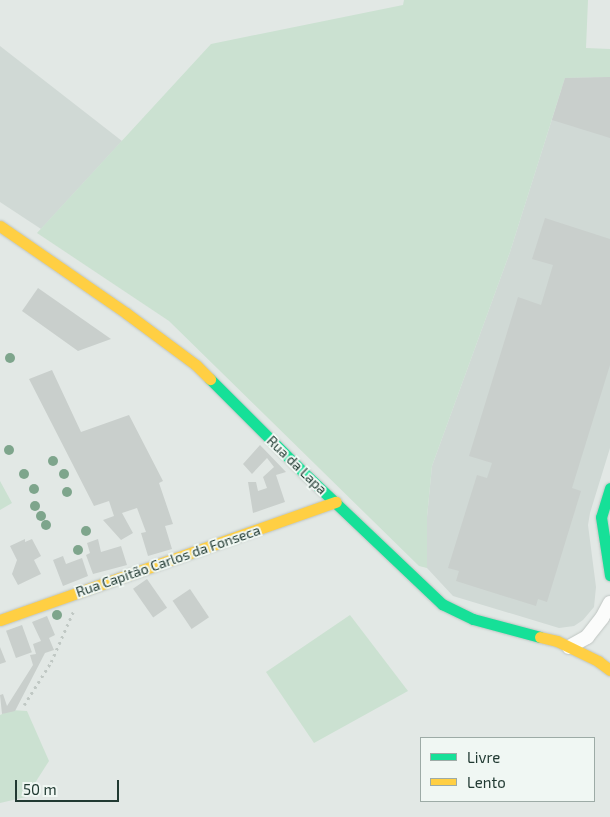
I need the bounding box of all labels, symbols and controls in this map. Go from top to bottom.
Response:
street label: Rua da Lapa [263,432,331,498]
street label: Rua Capitão Carlos da Fonseca [74,522,262,600]
legend [420,737,595,802]
text: Livre [467,748,500,766]
scale bar [18,770,121,802]
text: Lento [467,773,506,791]
text: 50 m [23,780,57,798]

